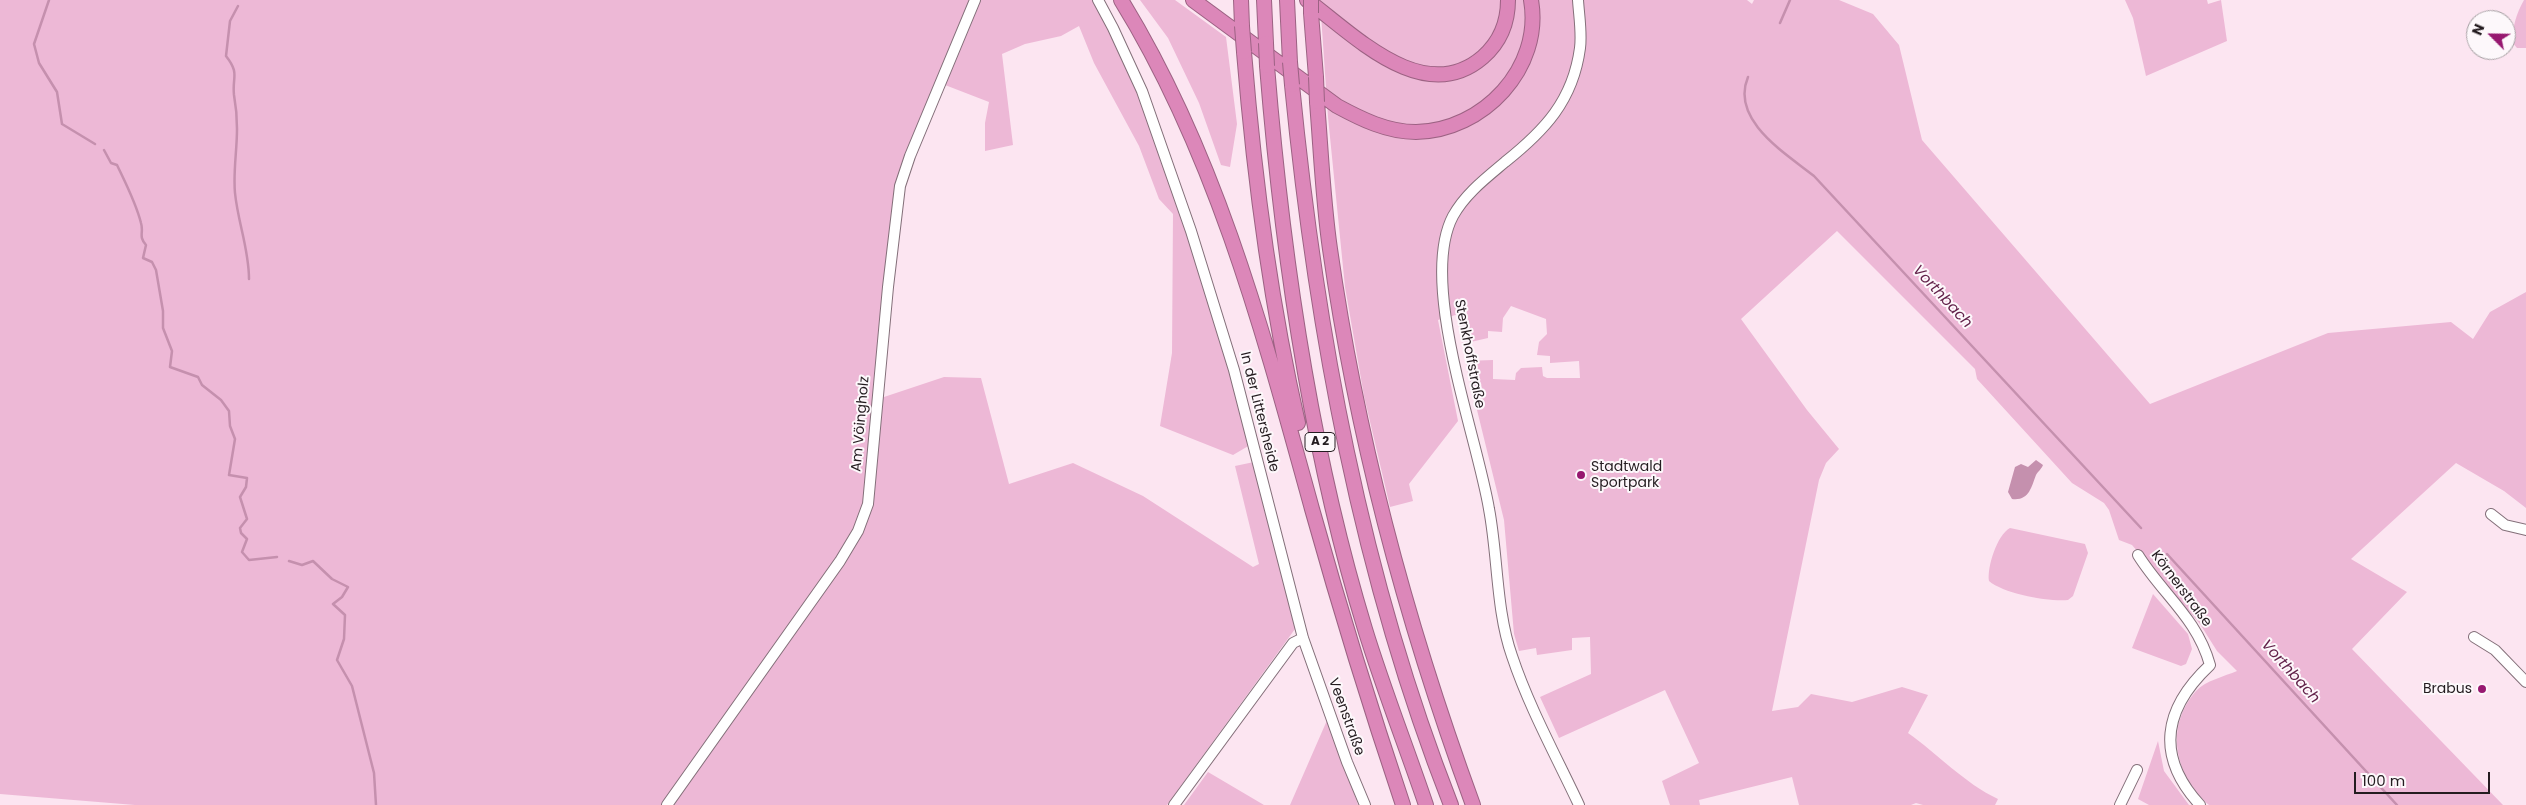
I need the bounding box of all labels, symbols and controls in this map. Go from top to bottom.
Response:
north arrow [2466,10,2516,60]
text: N [2467,21,2489,38]
water label: Vorthbach [1908,262,1976,332]
street label: Stenkhoffstraße [1450,298,1488,410]
street label: In der Littersheide [1236,350,1282,474]
street label: Am Vöingholz [848,376,874,472]
road number: A 2 [1305,432,1335,452]
place label: Stadtwald Sportpark [1591,459,1662,492]
marker: Stadtwald Sportpark [1575,469,1587,481]
street label: Körnerstraße [2147,548,2215,630]
water label: Vorthbach [2257,636,2323,708]
street label: Veenstraße [1324,676,1368,758]
place label: Brabus [2423,681,2472,697]
marker: Brabus [2476,683,2488,695]
scale bar [2356,762,2492,794]
text: 100 m [2362,770,2405,791]

